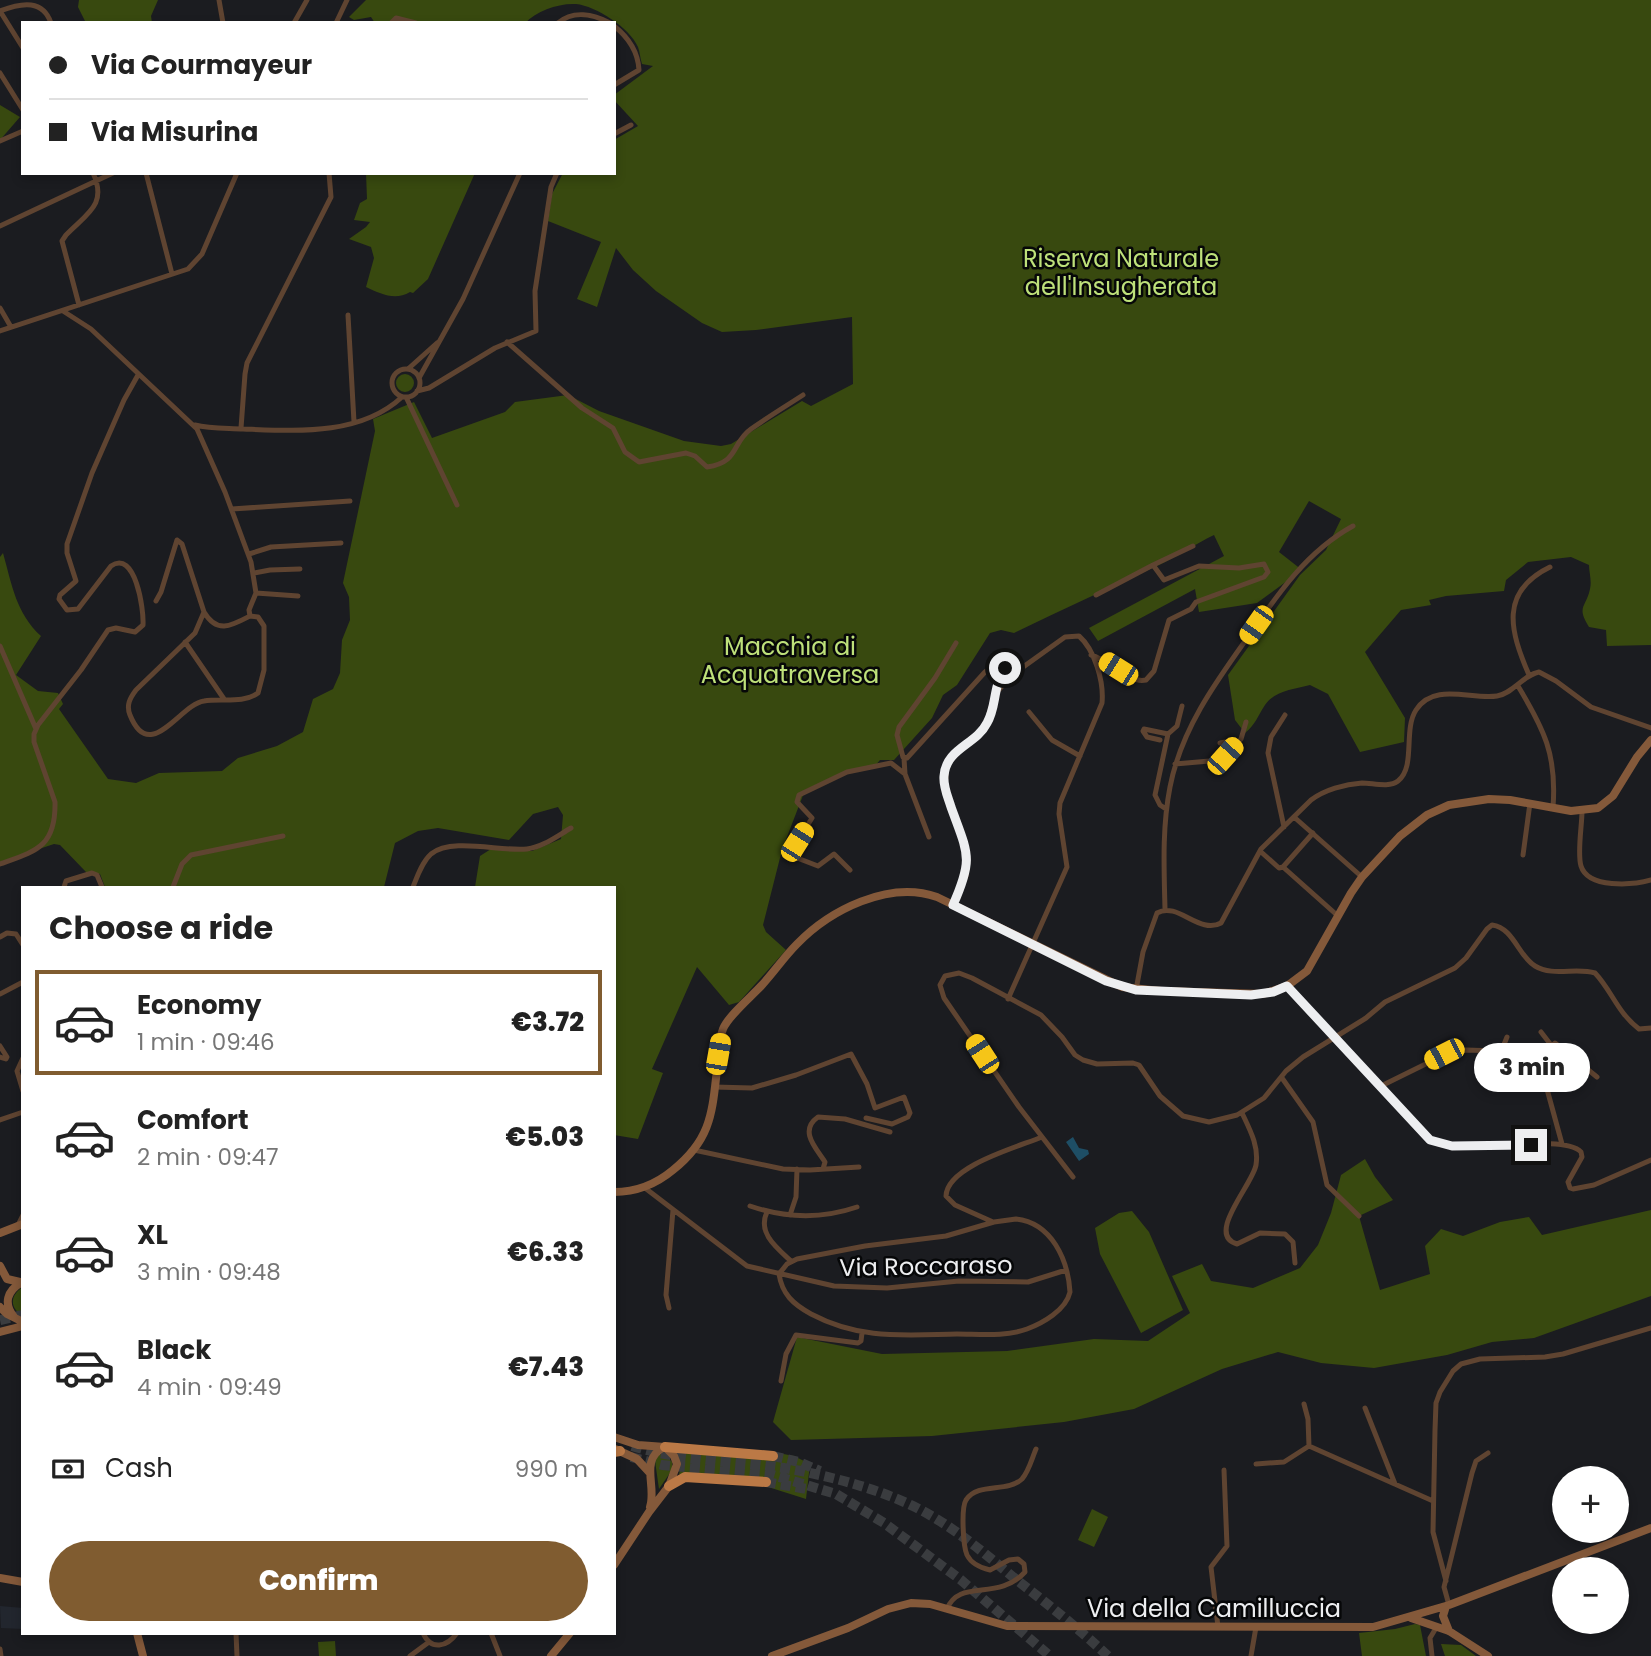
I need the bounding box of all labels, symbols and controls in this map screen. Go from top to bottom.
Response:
text: Via Courmayeur [91,47,312,83]
text: Via Misurina [91,114,258,150]
park label: Riserva Naturale dell'Insugherata [1023,242,1219,303]
car [1236,602,1277,648]
park label: Macchia di Acquatraversa [701,630,879,691]
car [1095,649,1142,689]
route start [989,652,1021,684]
car [1204,733,1247,779]
car [777,819,818,865]
text: Choose a ride [49,905,273,950]
text: Economy [137,987,261,1023]
icon: car [53,991,116,1054]
text: €3.72 [511,1004,584,1040]
text: 1 min · 09:46 [137,1026,275,1058]
car [705,1031,732,1077]
car [962,1031,1003,1077]
car [1421,1035,1468,1073]
callout: 3 min [1473,1044,1589,1092]
text: 3 min [1499,1051,1565,1083]
text: Comfort [137,1102,249,1138]
icon: car [53,1106,116,1169]
text: €5.03 [506,1119,584,1155]
route end [1515,1129,1547,1161]
text: 2 min · 09:47 [137,1141,278,1173]
text: XL [137,1217,168,1253]
icon: car [53,1221,116,1284]
text: €6.33 [507,1234,584,1270]
street label: Via Roccaraso [839,1248,1013,1284]
text: 3 min · 09:48 [137,1256,281,1288]
text: Black [137,1332,211,1368]
icon: car [53,1336,116,1399]
text: €7.43 [508,1349,584,1385]
text: 4 min · 09:49 [137,1371,282,1403]
icon: cash [49,1450,87,1488]
text: Cash [105,1450,173,1486]
text: 990 m [515,1453,588,1485]
map controls [1552,1466,1629,1634]
button: + [1552,1466,1629,1543]
button: Confirm [49,1541,588,1621]
button: − [1552,1557,1629,1634]
street label: Via della Camilluccia [1087,1592,1341,1625]

